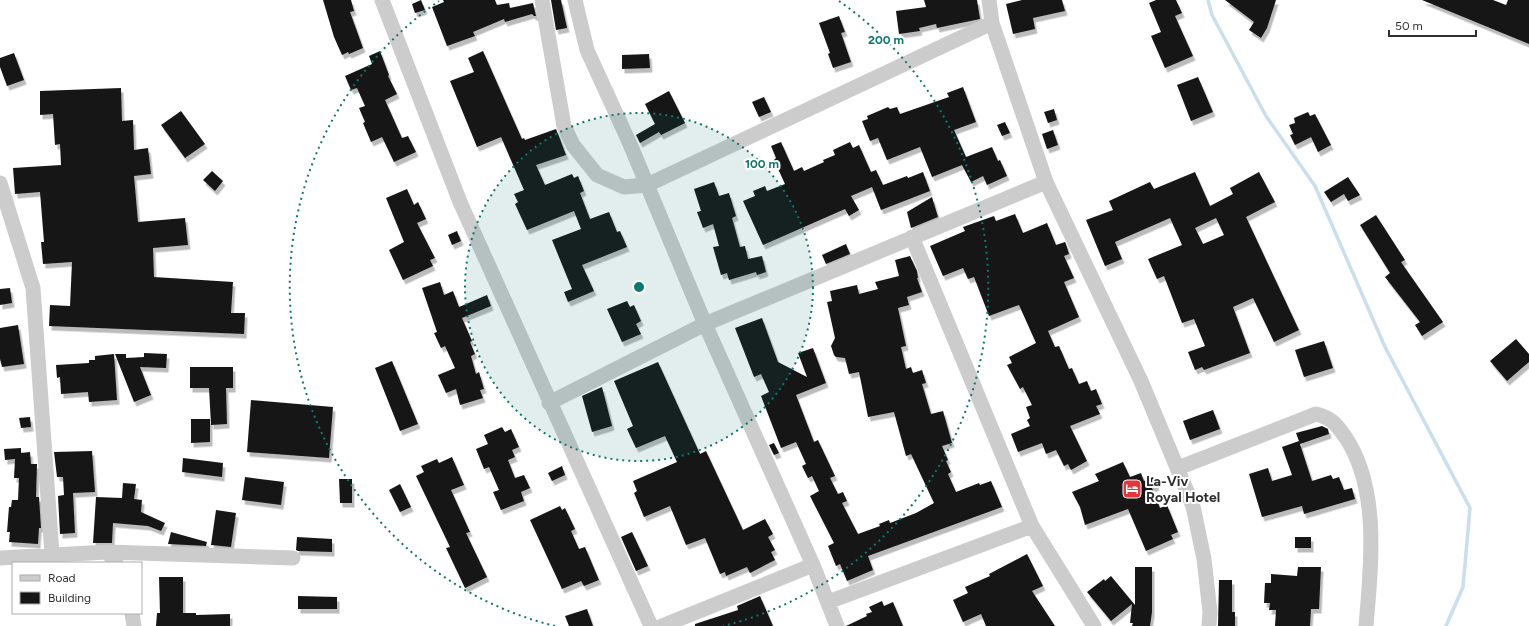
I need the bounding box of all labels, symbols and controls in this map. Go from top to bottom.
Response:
scale bar [1389,12,1476,38]
text: 50 m [1395,19,1423,33]
text: 200 m [868,33,904,47]
text: 100 m [745,157,779,171]
centre of rings [632,280,646,294]
place label: La-Viv Royal Hotel [1146,473,1220,506]
hotel icon: La-Viv Royal Hotel [1121,478,1143,500]
legend [12,562,142,614]
text: Road [48,571,76,585]
text: Building [48,591,91,605]

